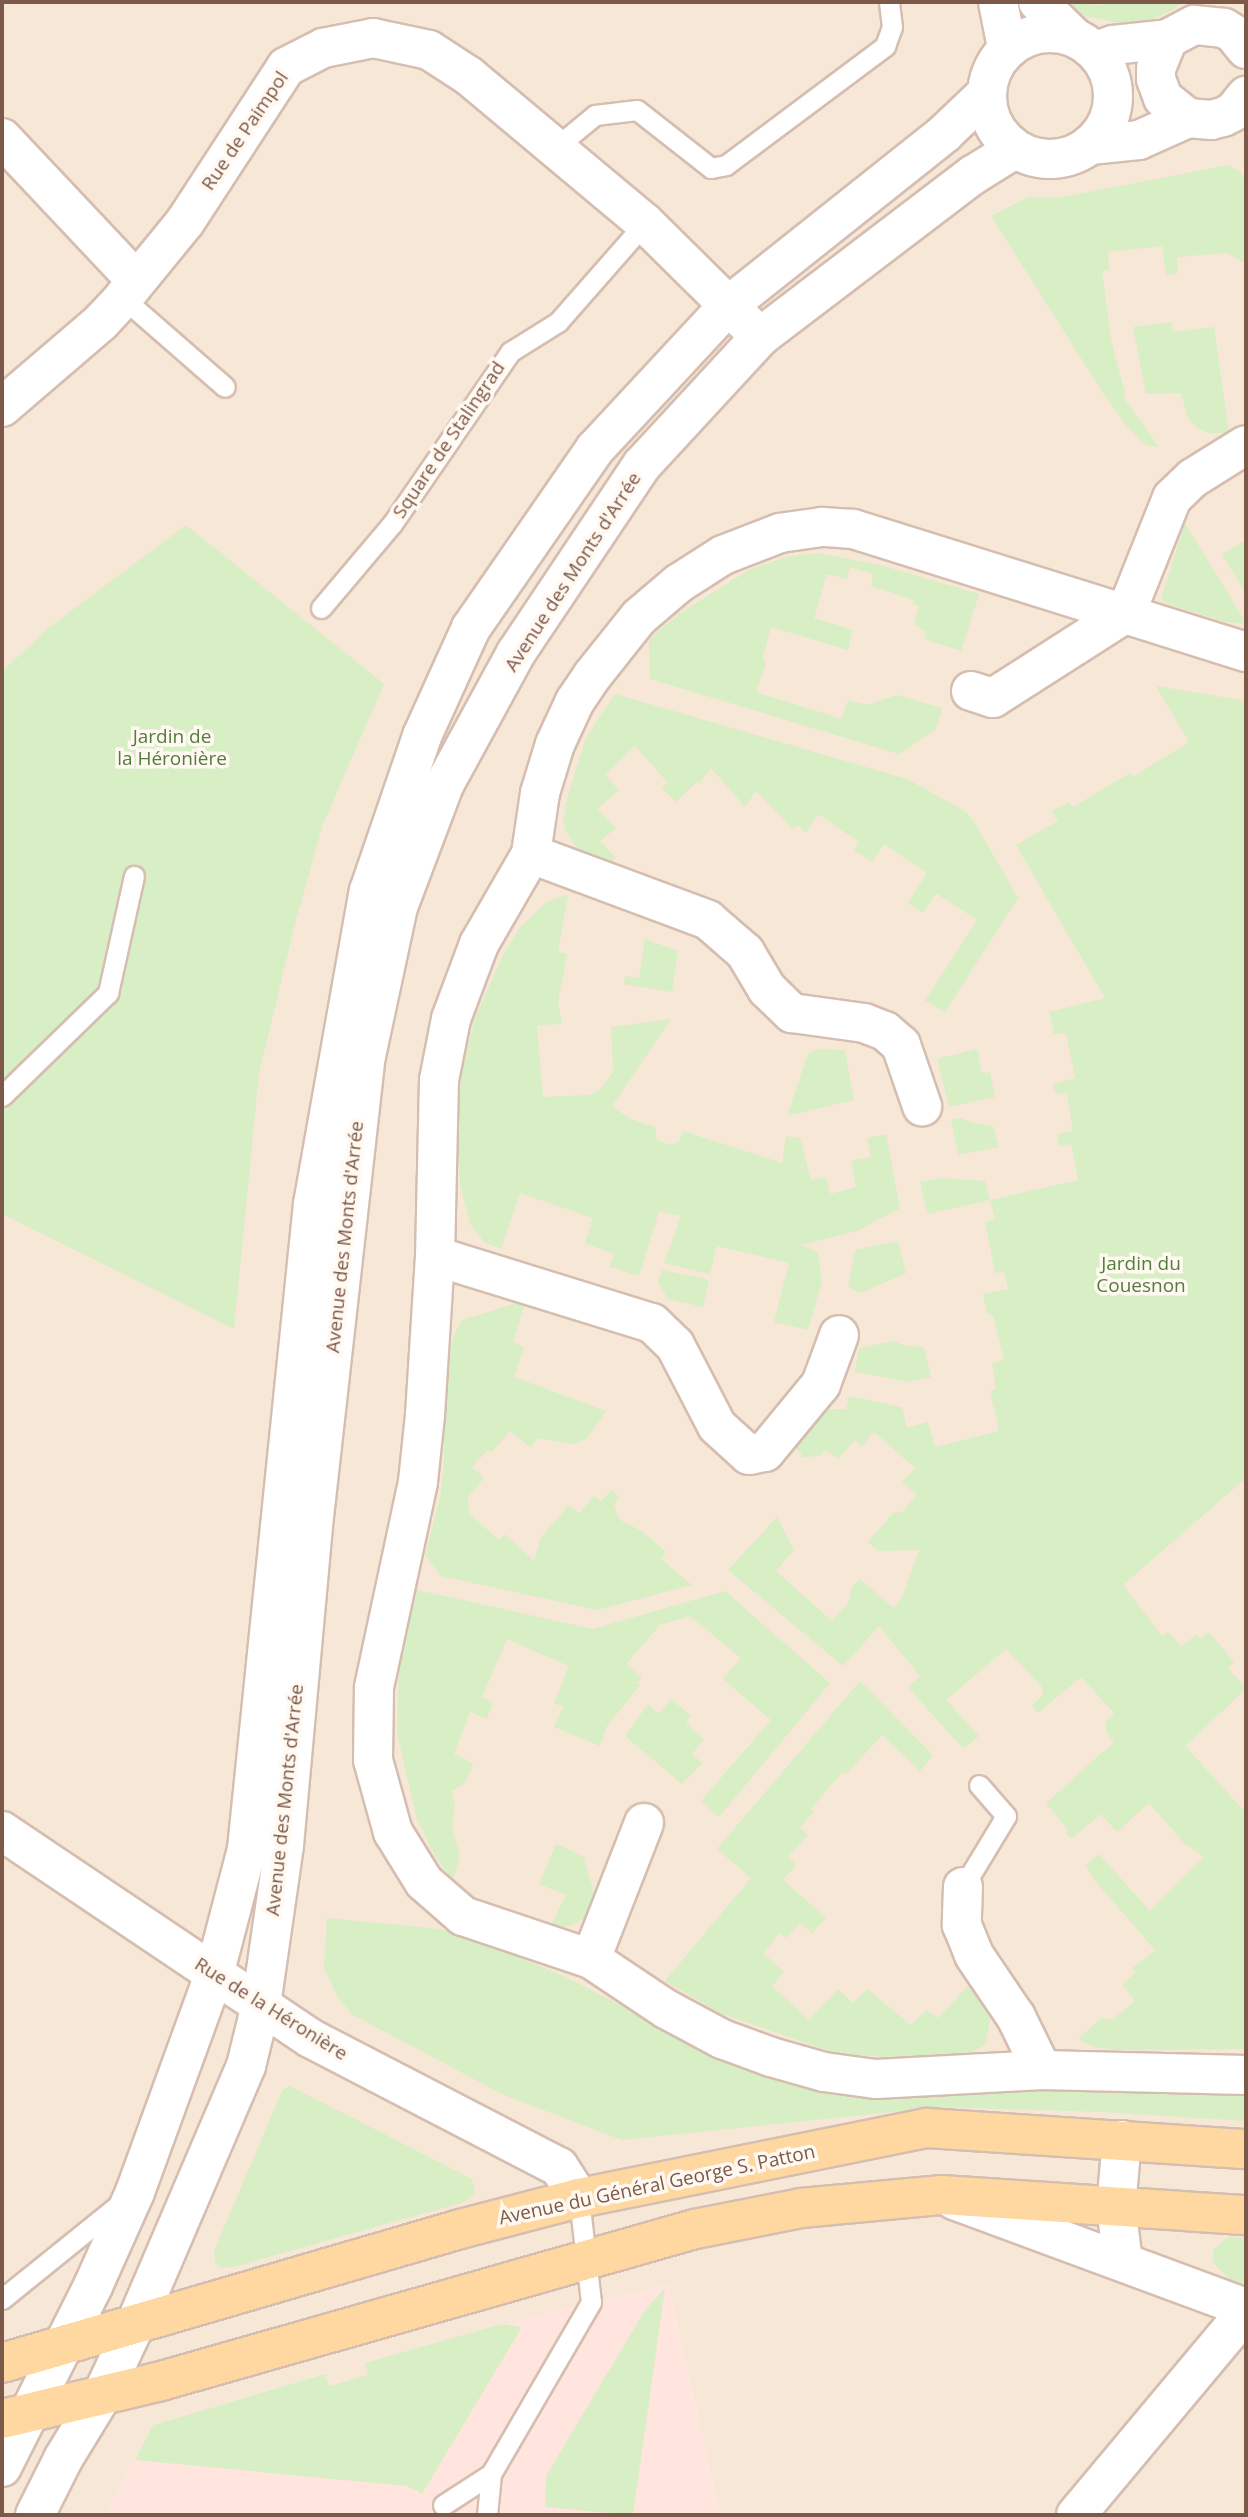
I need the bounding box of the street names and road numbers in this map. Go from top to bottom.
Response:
street label: Rue de Paimpol [197,67,293,195]
street label: Square de Stalingrad [388,357,510,523]
street label: Avenue des Monts d'Arrée [500,468,646,676]
street label: Avenue des Monts d'Arrée [321,1120,369,1354]
street label: Avenue des Monts d'Arrée [261,1683,309,1917]
street label: Rue de la Héronière [190,1953,352,2065]
street label: Avenue du Général George S. Patton [497,2140,817,2230]

